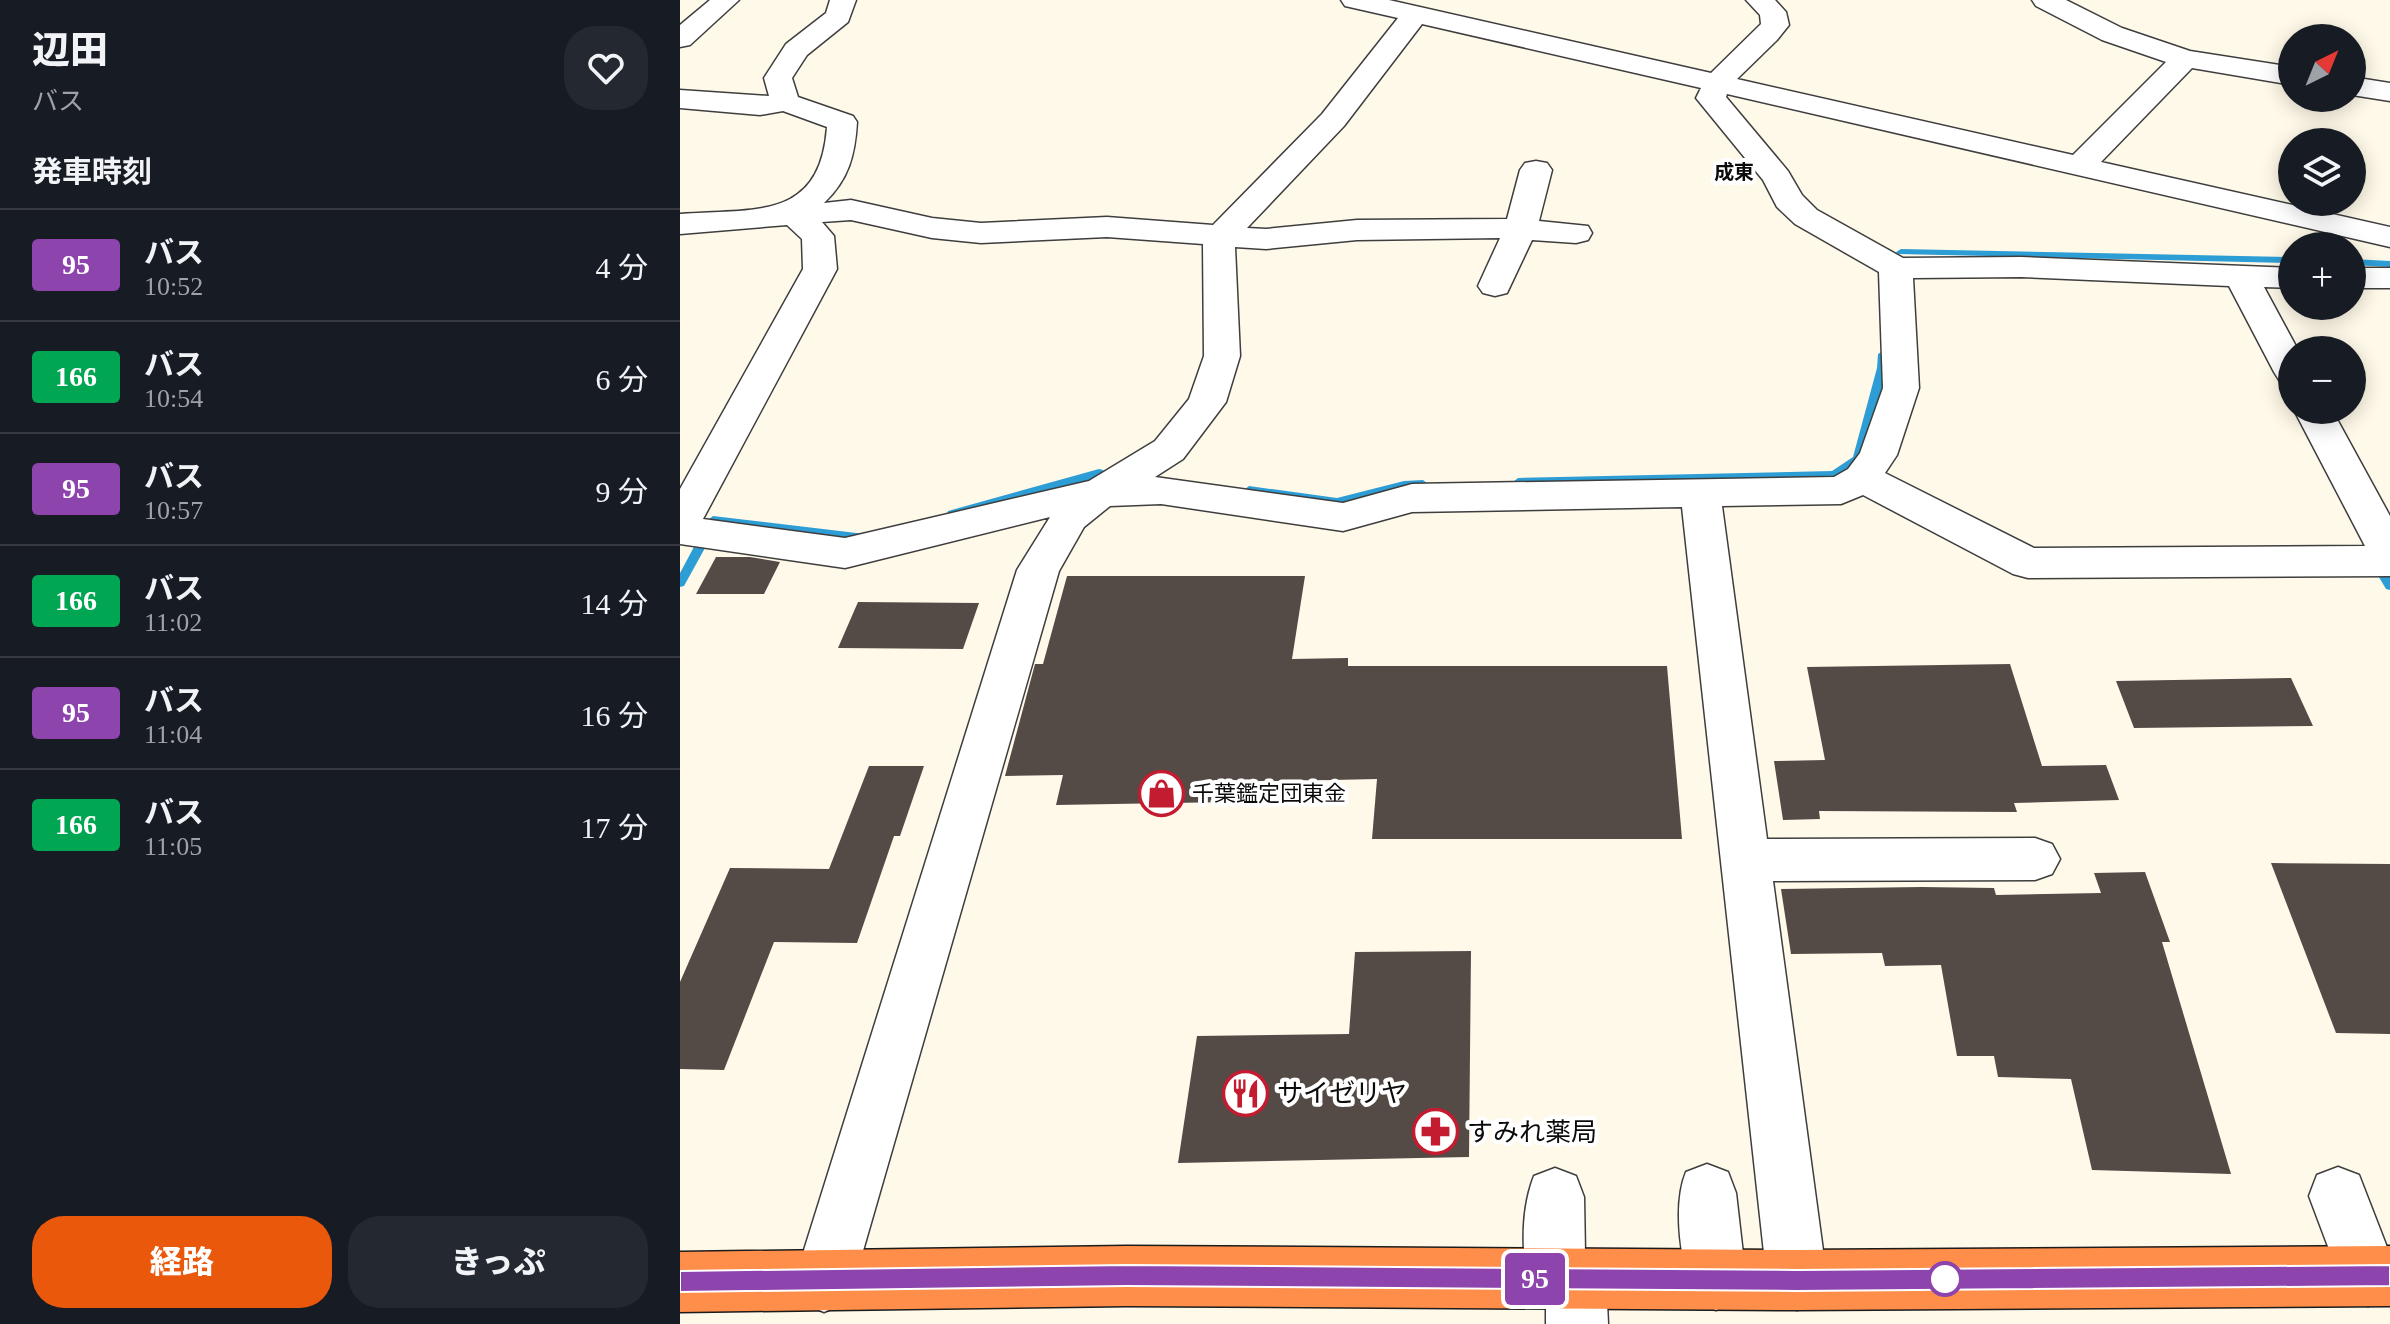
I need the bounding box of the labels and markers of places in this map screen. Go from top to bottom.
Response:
shop icon: 千葉鑑定団東金 [1137,769,1185,817]
place label: 千葉鑑定団東金 [1192,781,1346,806]
restaurant icon: サイゼリヤ [1222,1069,1270,1117]
place label: サイゼリヤ [1277,1079,1407,1108]
pharmacy icon: すみれ薬局 [1412,1108,1460,1156]
place label: すみれ薬局 [1467,1118,1597,1147]
unlabelled marker [1928,1262,1962,1296]

